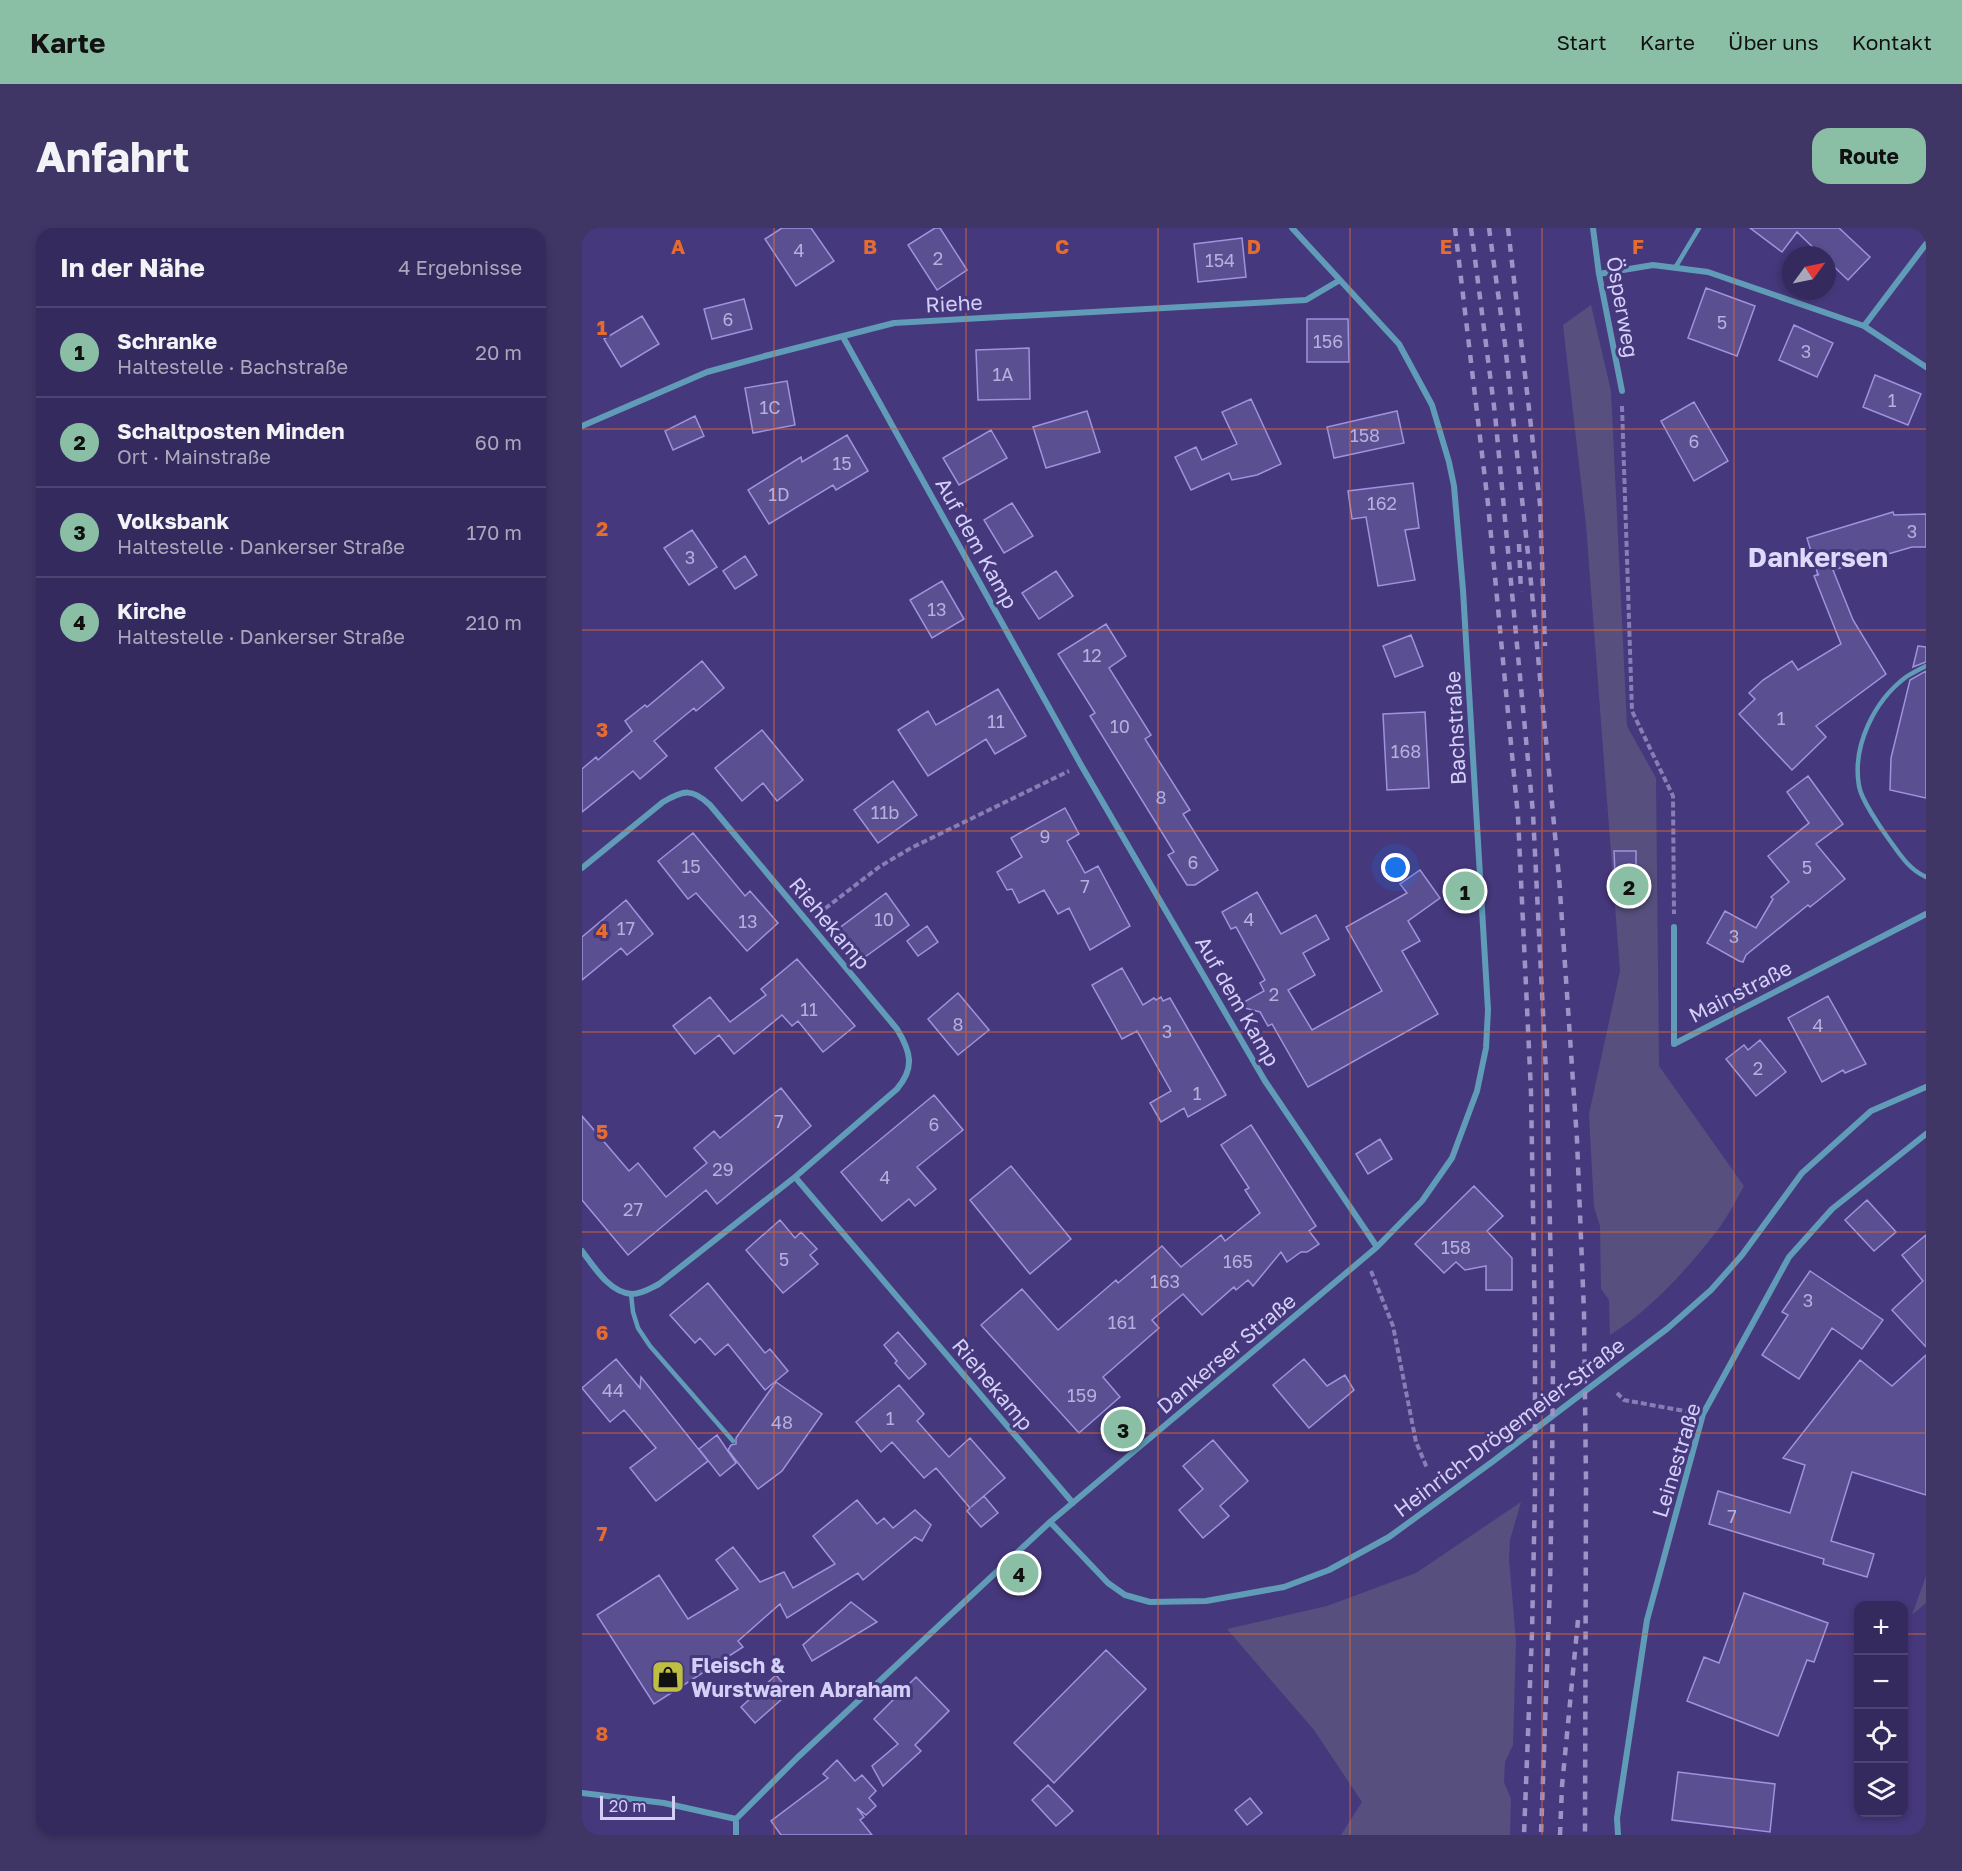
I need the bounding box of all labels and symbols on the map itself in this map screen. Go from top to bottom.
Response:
text: A [671,234,685,258]
text: B [863,234,877,258]
text: C [1055,234,1069,258]
text: D [1247,234,1261,258]
text: E [1440,234,1452,258]
text: F [1632,234,1644,258]
house number: 4 [794,239,805,261]
north arrow [1782,246,1836,300]
house number: 2 [933,247,943,269]
house number: 154 [1205,249,1235,271]
street label: Ösperweg [1601,254,1645,360]
street label: Riehe [925,289,983,317]
house number: 6 [723,308,733,330]
house number: 5 [1717,311,1727,333]
text: 1 [597,315,607,339]
house number: 156 [1313,330,1343,352]
house number: 3 [1801,340,1811,362]
house number: 1A [993,363,1013,385]
house number: 1 [1888,389,1897,411]
house number: 1C [760,396,780,418]
house number: 158 [1350,424,1380,446]
house number: 6 [1689,430,1699,452]
house number: 15 [832,452,852,474]
street label: Auf dem Kamp [930,473,1024,613]
house number: 1D [768,483,790,505]
house number: 162 [1367,492,1397,514]
text: 2 [596,516,608,540]
house number: 3 [1907,520,1917,542]
district label: Dankersen [1748,541,1888,573]
house number: 3 [685,546,695,568]
house number: 13 [927,598,947,620]
house number: 12 [1082,644,1102,666]
street label: Bachstraße [1439,670,1471,786]
house number: 1 [1777,707,1786,729]
house number: 11 [987,710,1005,732]
house number: 10 [1110,715,1130,737]
text: 3 [596,717,608,741]
house number: 168 [1391,740,1421,762]
house number: 8 [1156,786,1166,808]
house number: 11b [871,801,899,823]
house number: 9 [1040,825,1050,847]
house number: 6 [1188,851,1198,873]
your location [1381,853,1410,882]
house number: 15 [681,855,701,877]
house number: 5 [1802,856,1812,878]
pin: 2 [1610,864,1648,908]
pin: 1 [1446,868,1484,914]
street label: Riehekamp [784,872,876,974]
house number: 7 [1080,875,1090,897]
house number: 10 [874,908,894,930]
house number: 4 [1244,908,1255,930]
house number: 13 [738,910,758,932]
house number: 17 [617,917,635,939]
text: 4 [596,918,608,942]
house number: 3 [1729,925,1739,947]
street label: Auf dem Kamp [1190,931,1286,1071]
street label: Mainstraße [1684,954,1796,1028]
house number: 2 [1269,983,1279,1005]
house number: 11 [800,998,818,1020]
house number: 8 [953,1013,963,1035]
house number: 4 [1813,1014,1824,1036]
house number: 3 [1162,1020,1172,1042]
house number: 2 [1753,1057,1763,1079]
house number: 1 [1193,1082,1202,1104]
house number: 7 [774,1110,784,1132]
house number: 6 [929,1113,939,1135]
text: 5 [596,1119,608,1143]
house number: 29 [712,1158,734,1180]
house number: 4 [880,1166,891,1188]
house number: 27 [623,1198,643,1220]
house number: 158 [1441,1236,1471,1258]
house number: 5 [779,1248,789,1270]
house number: 165 [1223,1250,1253,1272]
house number: 163 [1150,1270,1180,1292]
street label: Dankerser Straße [1151,1287,1301,1419]
house number: 3 [1803,1289,1813,1311]
house number: 161 [1108,1311,1136,1333]
text: 6 [596,1320,608,1344]
street label: Heinrich-Drögemeier-Straße [1388,1332,1630,1522]
street label: Riehekamp [947,1333,1039,1435]
house number: 44 [602,1379,624,1401]
house number: 159 [1067,1384,1097,1406]
street label: Leinestraße [1646,1400,1706,1520]
pin: 3 [1104,1406,1142,1452]
house number: 1 [886,1407,895,1429]
house number: 48 [771,1411,793,1433]
house number: 7 [1727,1505,1737,1527]
text: 7 [597,1521,608,1545]
pin: 4 [1000,1550,1038,1596]
place label: Fleisch & Wurstwaren Abraham [691,1652,911,1702]
shop icon: Fleisch & Wurstwaren Abraham [650,1659,686,1695]
text: 8 [596,1721,608,1745]
scale bar [600,1793,675,1820]

